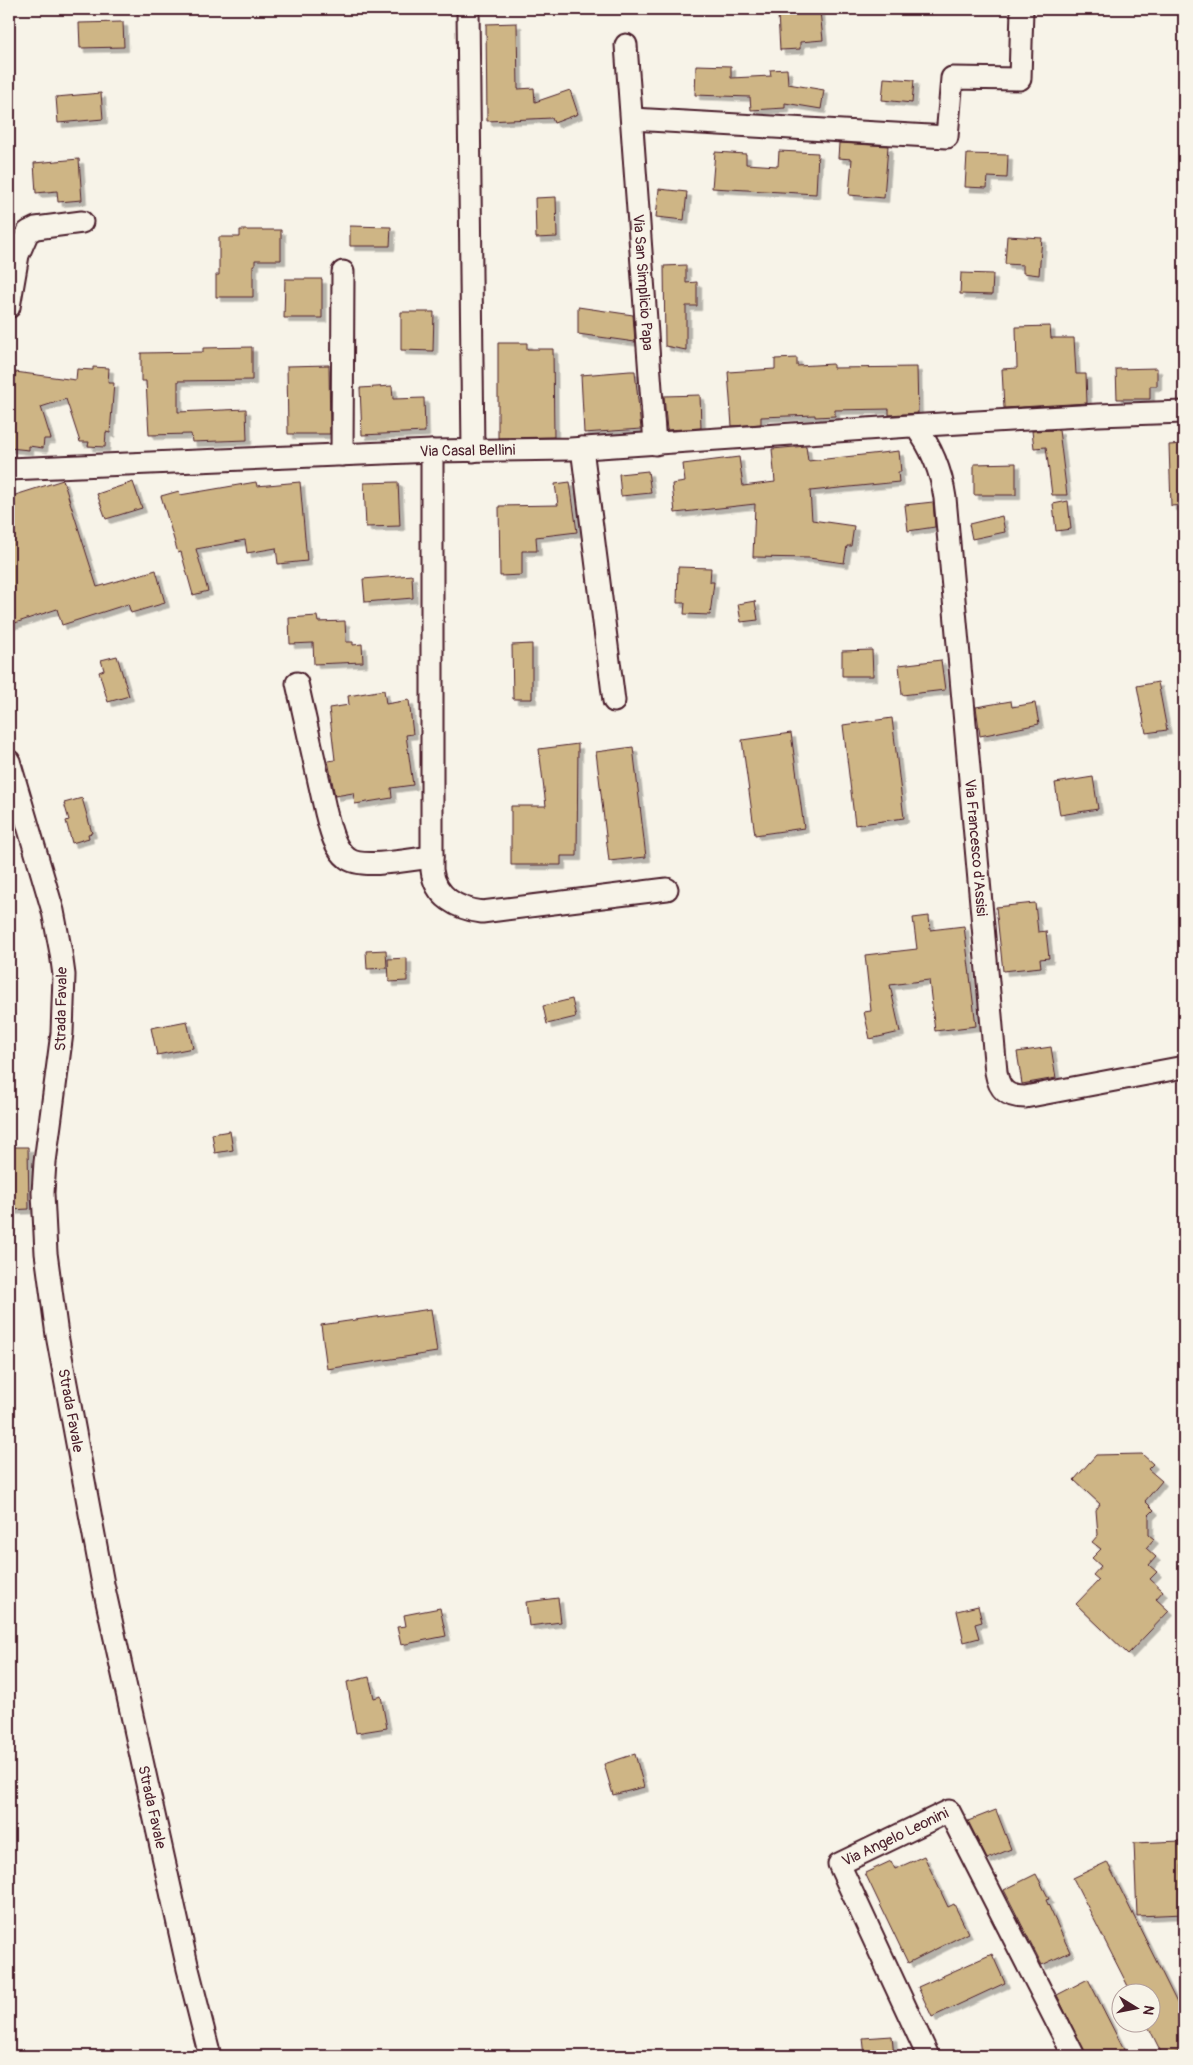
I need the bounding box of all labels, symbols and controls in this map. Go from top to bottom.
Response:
street label: Via San Simplicio Papa [628,213,657,351]
street label: Via Casal Bellini [420,441,516,462]
street label: Via Francesco d'Assisi [960,778,991,917]
street label: Strada Favale [51,966,72,1051]
street label: Strada Favale [53,1367,88,1454]
street label: Strada Favale [133,1764,170,1851]
street label: Via Angelo Leonini [839,1803,952,1871]
north arrow [1110,1982,1160,2032]
text: N [1139,2004,1158,2016]

